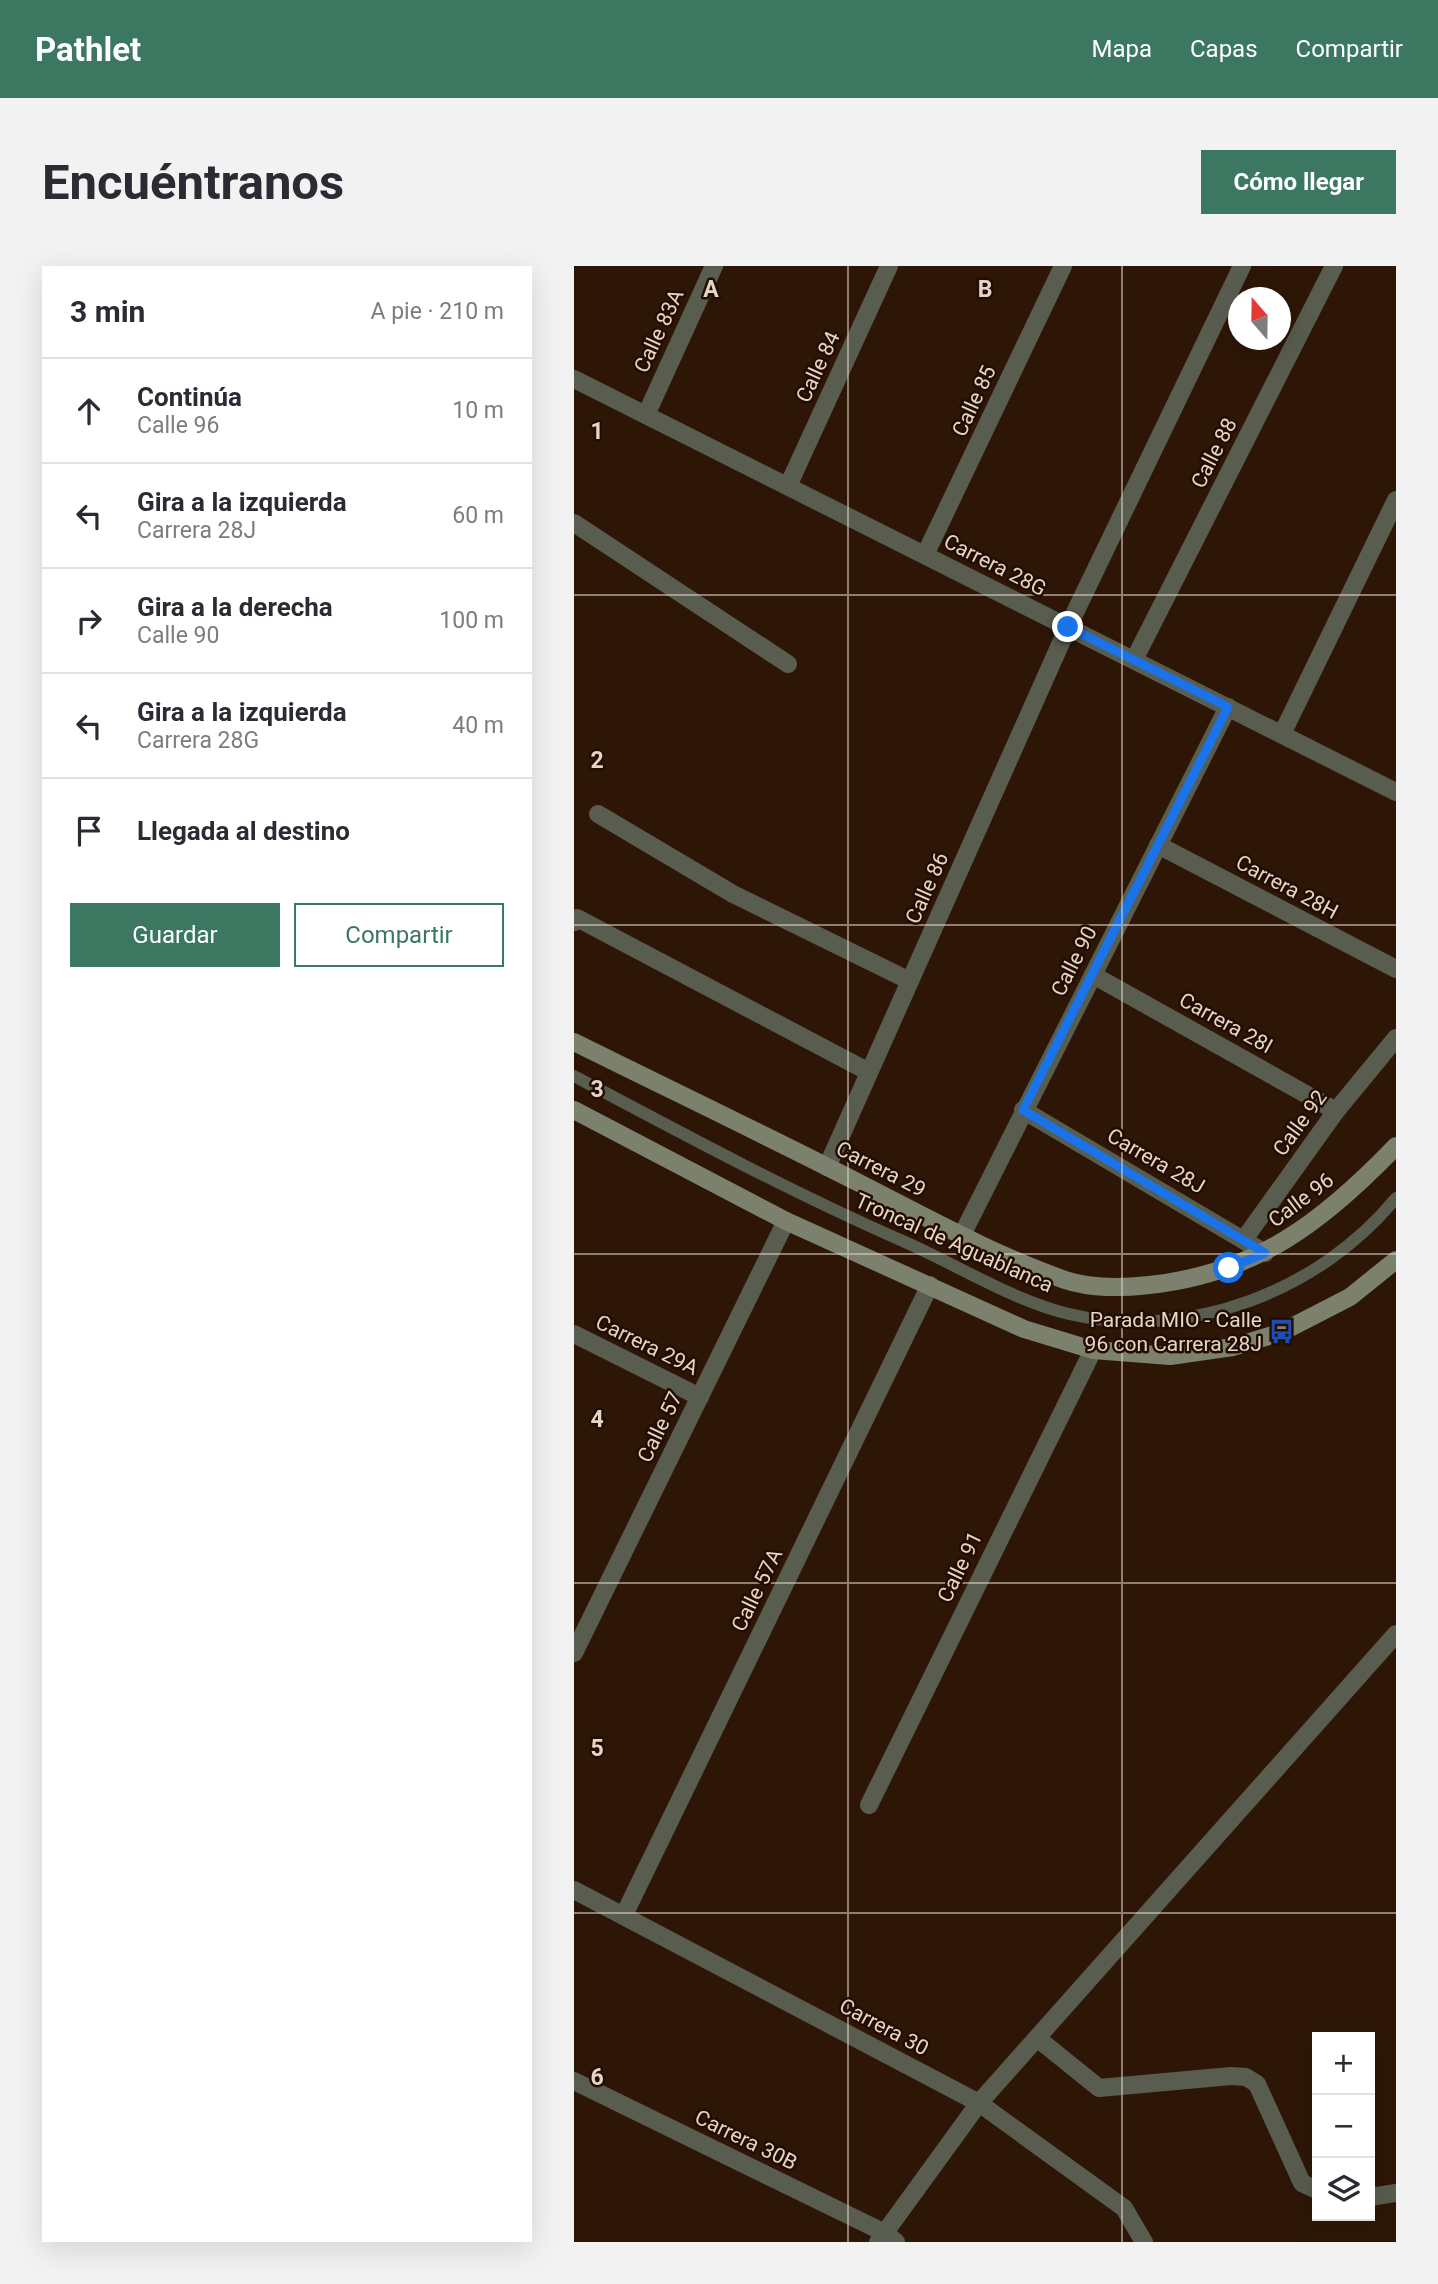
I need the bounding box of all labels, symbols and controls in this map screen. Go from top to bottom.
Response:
text: Pathlet [35,30,141,69]
text: Mapa [1091,35,1152,63]
text: Capas [1190,35,1258,63]
text: Compartir [1296,35,1403,63]
button: Cómo llegar [1201,150,1396,214]
text: Encuéntranos [42,154,344,211]
text: A [703,276,719,303]
text: B [978,276,992,303]
street label: Calle 83A [629,285,689,376]
north arrow [1228,287,1291,350]
text: 3 min [70,294,145,329]
text: A pie · 210 m [371,298,504,325]
street label: Calle 84 [791,328,845,406]
street label: Calle 85 [947,362,1001,440]
text: Continúa [137,382,242,412]
icon: ahead [70,392,108,430]
text: 10 m [452,397,504,424]
text: Calle 96 [137,412,219,439]
street label: Calle 88 [1186,414,1242,492]
text: 1 [590,418,604,445]
text: Gira a la izquierda [137,487,347,517]
icon: left [70,497,108,535]
text: 60 m [452,502,504,529]
text: Carrera 28J [137,517,256,544]
street label: Carrera 28G [940,529,1050,601]
text: Gira a la derecha [137,592,333,622]
icon: right [70,602,108,640]
text: 100 m [439,607,504,634]
route end [1052,611,1083,642]
text: Calle 90 [137,622,219,649]
text: Gira a la izquierda [137,697,347,727]
icon: left [70,707,108,745]
text: 40 m [452,712,504,739]
text: Carrera 28G [137,727,259,754]
text: 2 [590,747,604,774]
icon: arrive [70,812,108,850]
text: Llegada al destino [137,816,350,846]
street label: Calle 86 [901,849,953,927]
street label: Carrera 28H [1232,850,1342,924]
button: Guardar [70,903,280,967]
button: Compartir [294,903,504,967]
street label: Calle 90 [1046,922,1102,1000]
street label: Carrera 28I [1175,988,1277,1058]
text: 3 [590,1076,604,1103]
street label: Calle 92 [1268,1085,1332,1160]
street label: Carrera 28J [1103,1123,1209,1199]
street label: Carrera 29 [832,1136,930,1202]
street label: Calle 96 [1264,1168,1338,1232]
street label: Troncal de Aguablanca [851,1189,1057,1297]
route start [1213,1252,1244,1283]
place label: Parada MIO - Calle 96 con Carrera 28J [1085,1308,1262,1356]
street label: Carrera 29A [592,1310,702,1380]
bus stop icon: Parada MIO - Calle 96 con Carrera 28J [1268,1318,1296,1346]
street label: Calle 57 [633,1388,687,1466]
text: 4 [590,1406,604,1433]
street label: Calle 91 [933,1528,987,1606]
street label: Calle 57A [727,1544,787,1635]
text: 5 [590,1735,604,1762]
street label: Carrera 30 [835,1994,933,2060]
map controls [1312,2032,1375,2221]
button: + [1312,2032,1375,2095]
text: 6 [590,2064,604,2091]
button: − [1312,2095,1375,2158]
street label: Carrera 30B [691,2105,801,2175]
button: layers [1312,2158,1375,2221]

